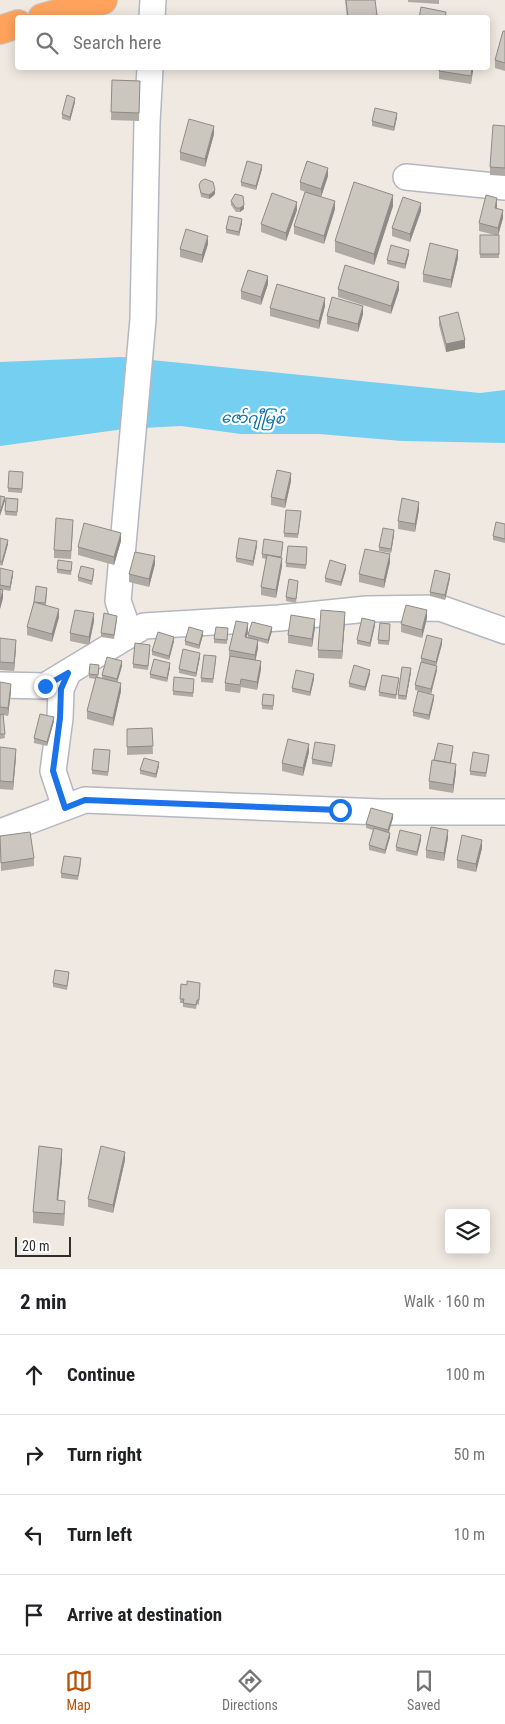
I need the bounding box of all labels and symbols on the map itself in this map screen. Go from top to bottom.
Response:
water label: ဇော်ဂျီမြစ် [221,406,287,431]
route end [34,675,57,698]
route start [329,799,352,822]
scale bar [15,1234,71,1257]

